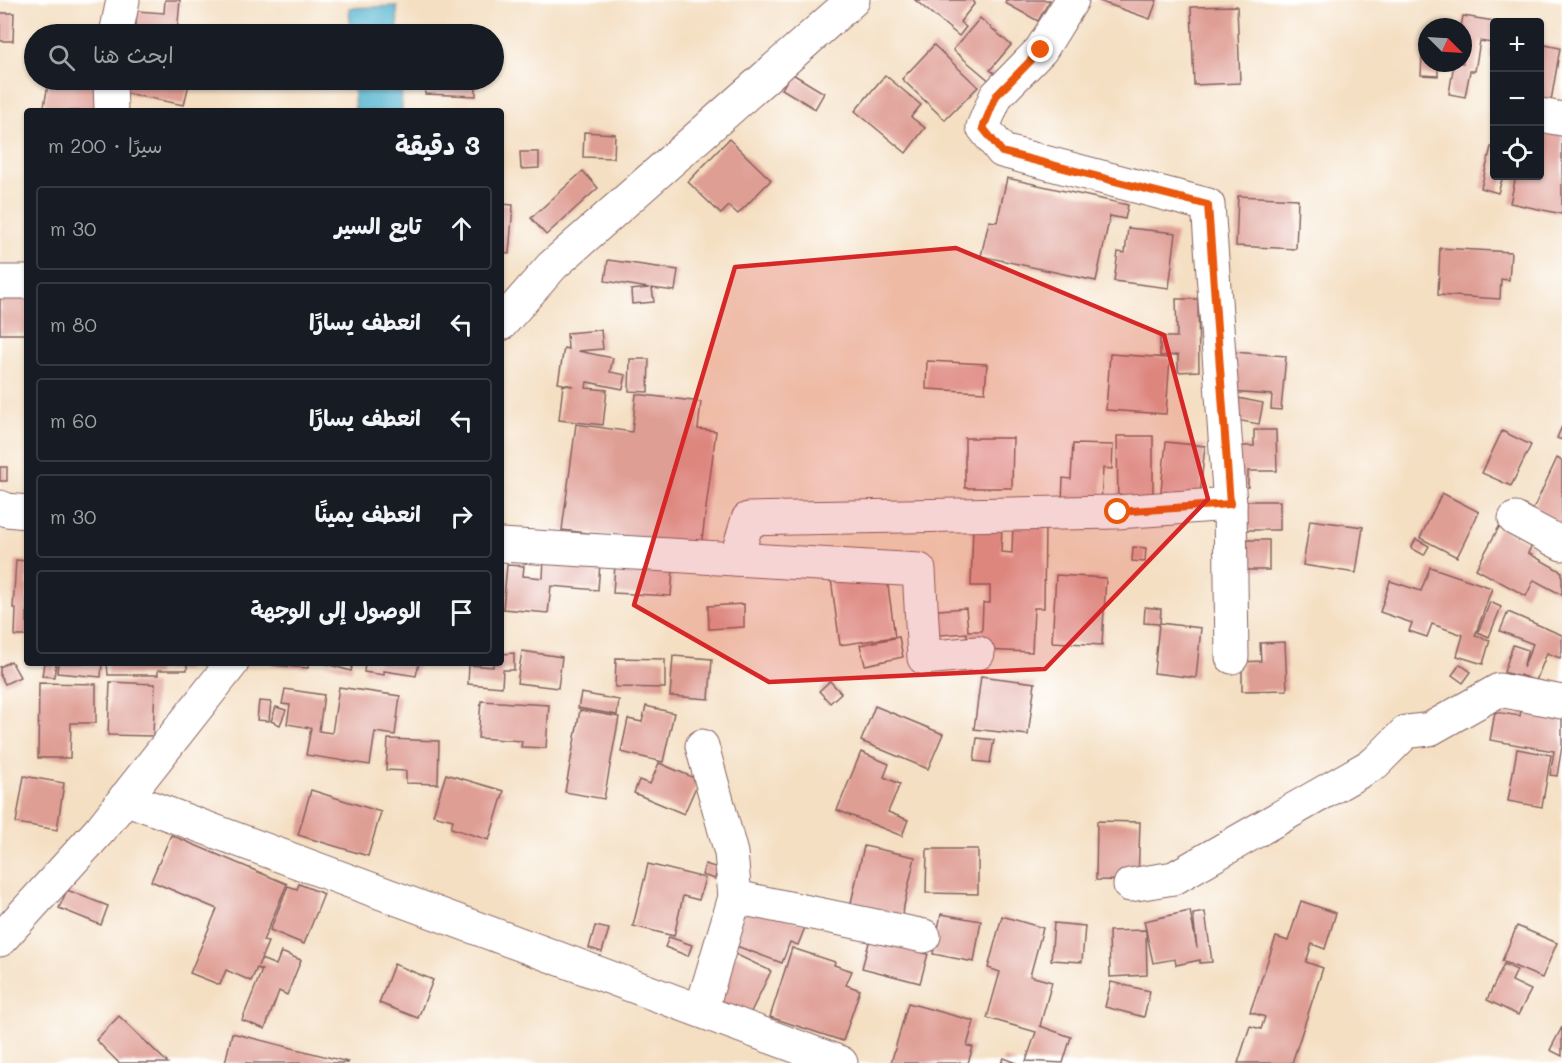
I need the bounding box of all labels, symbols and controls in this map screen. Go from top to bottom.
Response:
north arrow [1418,18,1472,72]
map controls [1490,18,1544,180]
button: + [1490,18,1544,72]
search box [24,24,504,90]
route end [1027,36,1053,62]
text: ابحث هنا [93,40,174,69]
icon: search [45,41,78,74]
button: − [1490,72,1544,126]
button: locate [1490,126,1544,180]
text: 3 دقيقة [395,128,480,162]
text: سيرًا · 200 m [48,132,163,158]
text: تابع السير [335,211,421,240]
icon: ahead [445,212,478,245]
text: 30 m [50,215,96,241]
text: انعطف يسارًا [309,307,421,336]
icon: left [445,308,478,341]
text: 80 m [50,311,97,337]
text: انعطف يسارًا [309,403,421,432]
icon: left [445,404,478,437]
text: 60 m [50,407,97,433]
route start [1104,498,1130,524]
text: انعطف يمينًا [315,499,421,528]
icon: right [445,500,478,533]
text: 30 m [50,503,96,529]
text: الوصول إلى الوجهة [250,595,421,624]
icon: arrive [445,596,478,629]

